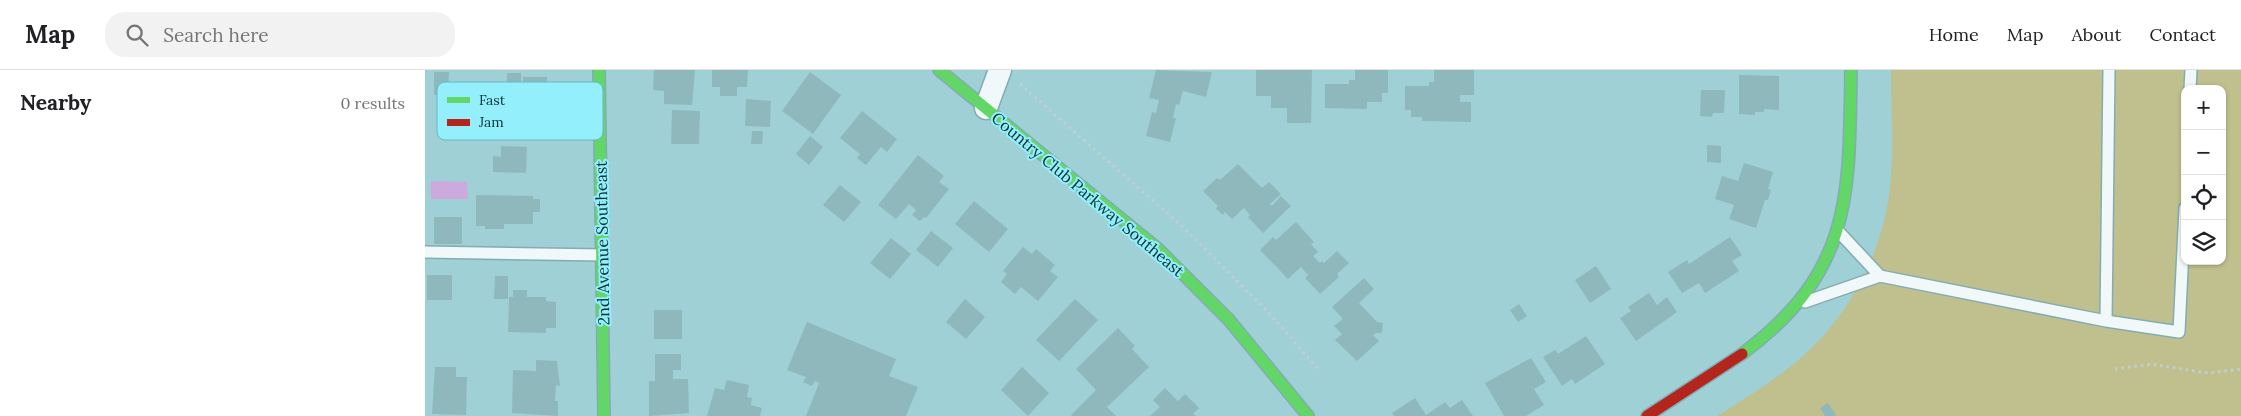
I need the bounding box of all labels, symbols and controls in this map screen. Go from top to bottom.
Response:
search box [105,12,455,57]
text: Map [25,19,75,50]
icon: search [123,21,151,49]
text: Search here [163,23,269,47]
text: Home [1929,23,1979,46]
text: Map [2007,23,2043,46]
text: About [2071,23,2121,46]
text: Contact [2149,23,2216,46]
legend [437,82,603,140]
map controls [2181,85,2226,265]
button: + [2181,85,2226,130]
text: Nearby [20,89,91,116]
text: Fast [479,91,506,109]
text: 0 results [340,93,405,113]
street label: Country Club Parkway Southeast [988,108,1189,281]
text: Jam [478,113,504,131]
button: − [2181,130,2226,175]
street label: 2nd Avenue Southeast [591,160,613,326]
button: locate [2181,175,2226,220]
button: layers [2181,220,2226,265]

